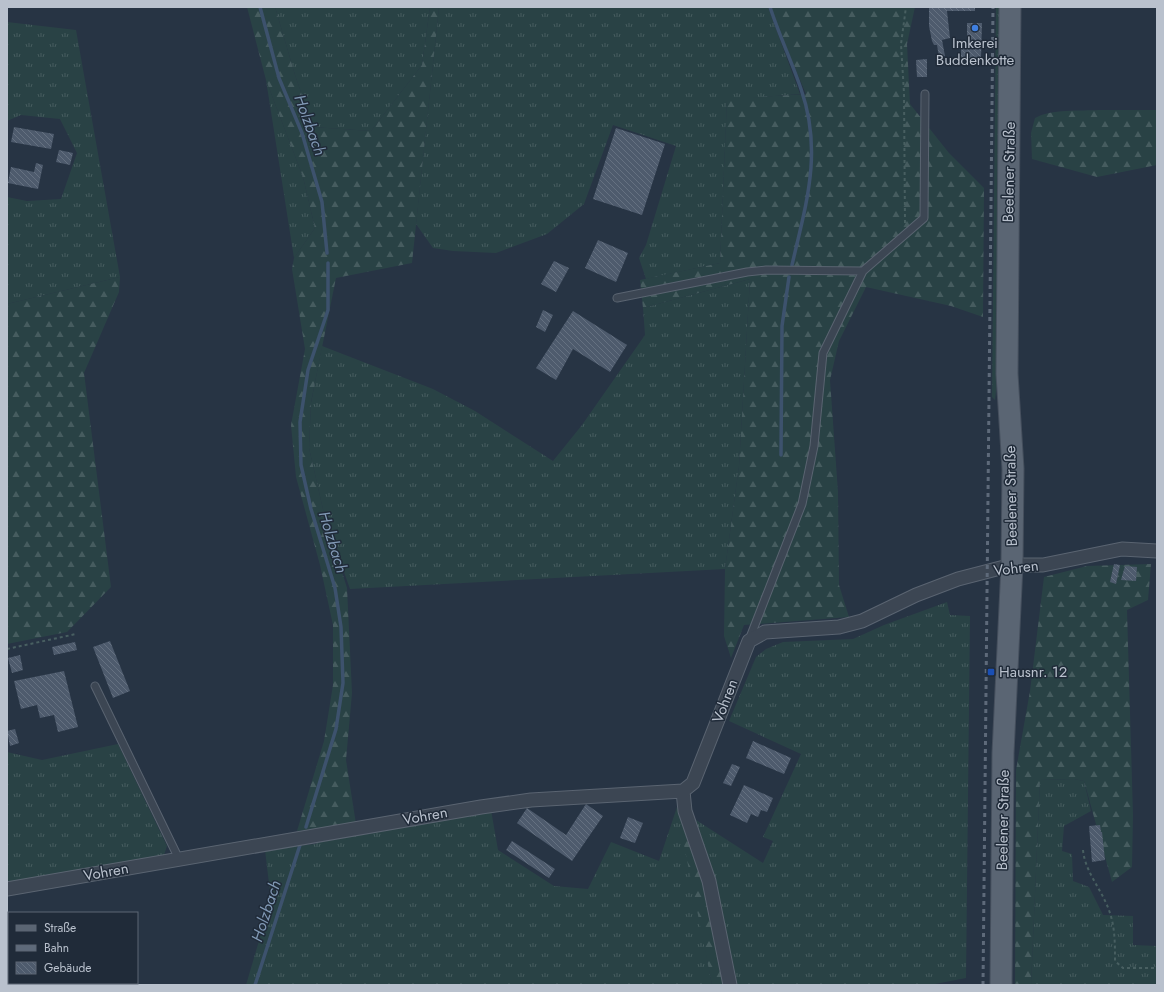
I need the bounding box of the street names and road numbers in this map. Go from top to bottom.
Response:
street label: Beelener Straße [997,121,1021,222]
street label: Beelener Straße [999,445,1023,546]
street label: Vohren [992,554,1040,582]
street label: Vohren [707,676,743,726]
street label: Beelener Straße [991,769,1015,870]
street label: Vohren [401,801,449,831]
street label: Vohren [82,857,130,887]

